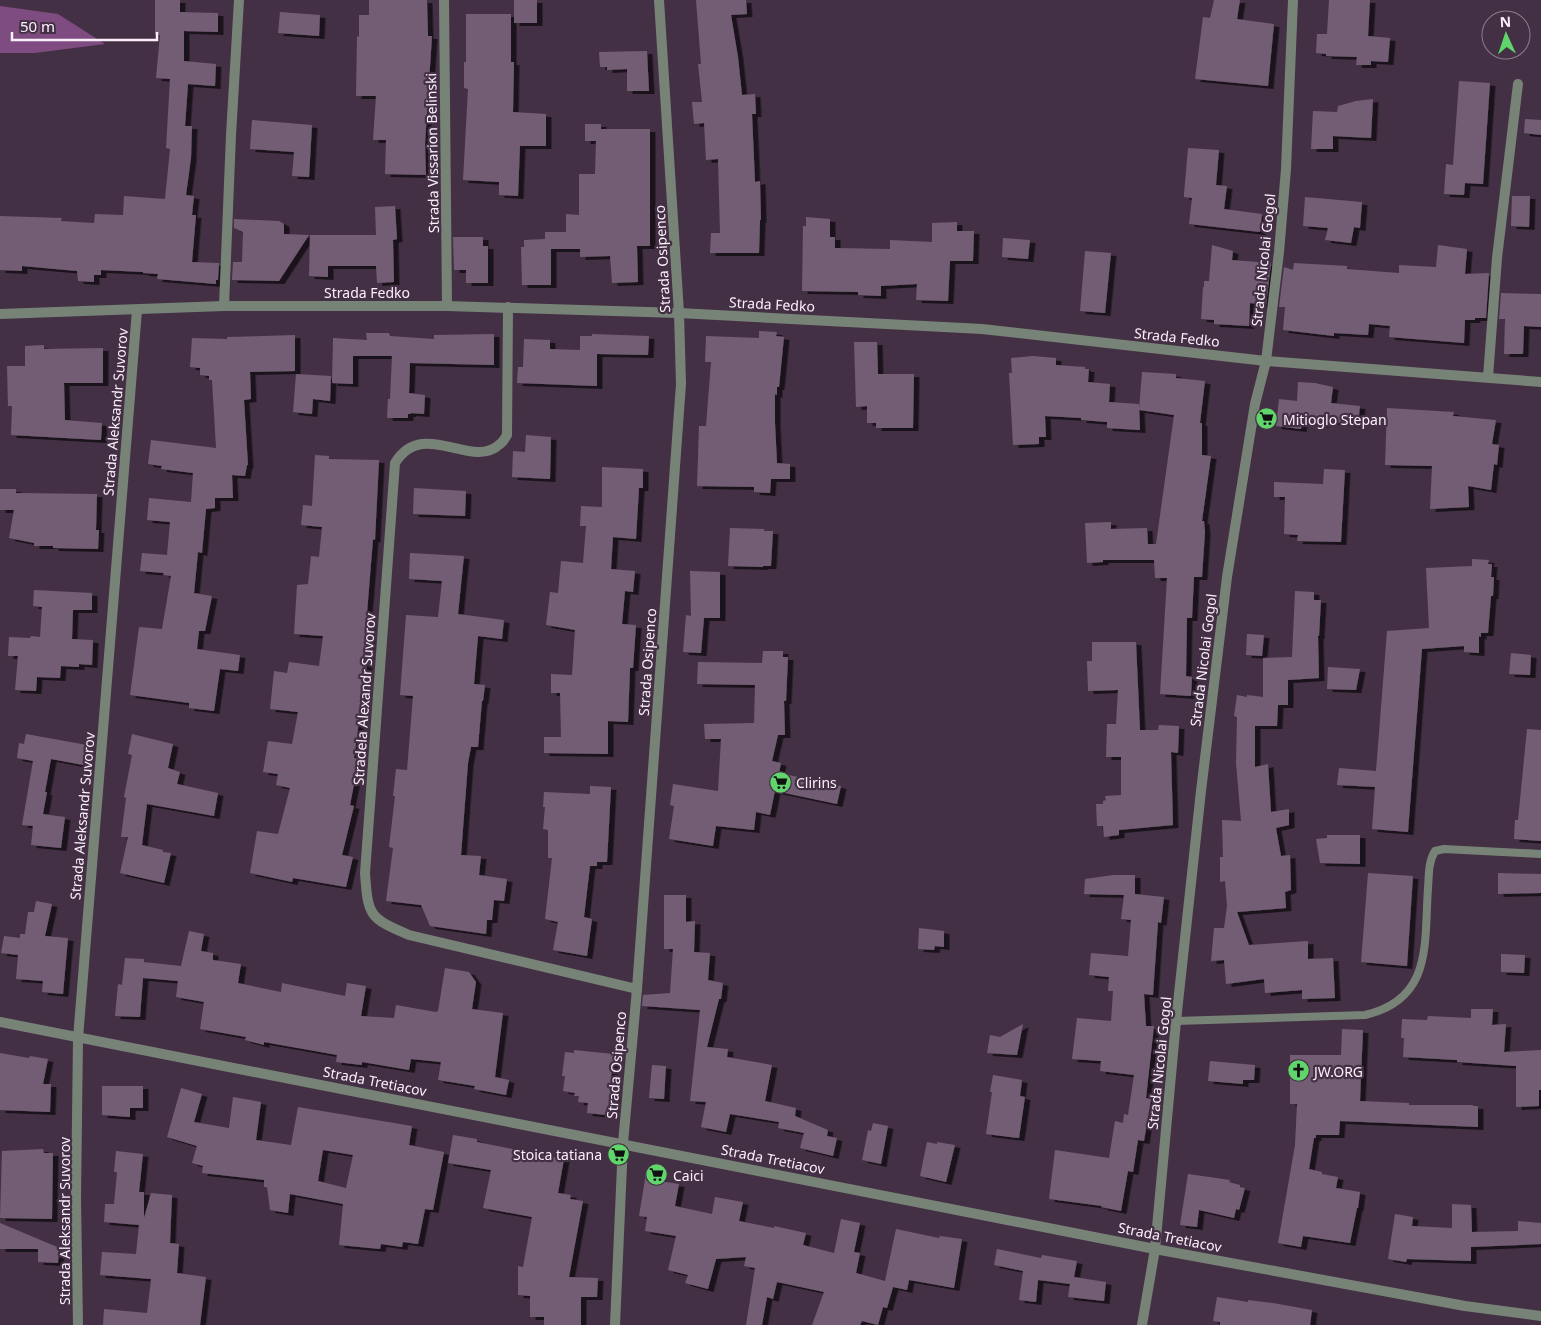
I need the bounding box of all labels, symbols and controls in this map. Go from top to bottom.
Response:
scale bar [12,10,158,42]
north arrow [1481,10,1531,60]
text: N [1499,12,1511,31]
text: 50 m [20,16,55,36]
street label: Strada Vissarion Belinski [421,73,443,233]
street label: Strada Nicolai Gogol [1247,193,1279,327]
street label: Strada Osipenco [650,205,674,313]
street label: Strada Fedko [324,283,410,302]
street label: Strada Fedko [729,292,815,316]
street label: Strada Fedko [1133,323,1221,351]
street label: Strada Aleksandr Suvorov [98,327,132,497]
supermarket icon: Mitioglo Stepan [1255,407,1279,431]
place label: Mitioglo Stepan [1283,410,1387,429]
street label: Strada Nicolai Gogol [1185,592,1221,728]
street label: Strada Osipenco [634,608,660,716]
street label: Stradela Alexandr Suvorov [349,611,380,786]
street label: Strada Aleksandr Suvorov [65,731,99,901]
supermarket icon: Clirins [768,770,792,794]
place label: Clirins [796,773,837,792]
street label: Strada Nicolai Gogol [1143,996,1175,1130]
street label: Strada Osipenco [602,1010,630,1120]
church icon: JW.ORG [1286,1059,1310,1083]
street label: Strada Tretiacov [322,1062,429,1101]
place label: JW.ORG [1312,1062,1363,1081]
street label: Strada Aleksandr Suvorov [55,1136,74,1305]
street label: Strada Tretiacov [720,1140,827,1179]
supermarket icon: Stoica tatiana [606,1142,630,1166]
place label: Stoica tatiana [513,1145,602,1164]
supermarket icon: Caici [645,1163,669,1187]
place label: Caici [673,1166,704,1185]
street label: Strada Tretiacov [1117,1218,1224,1257]

